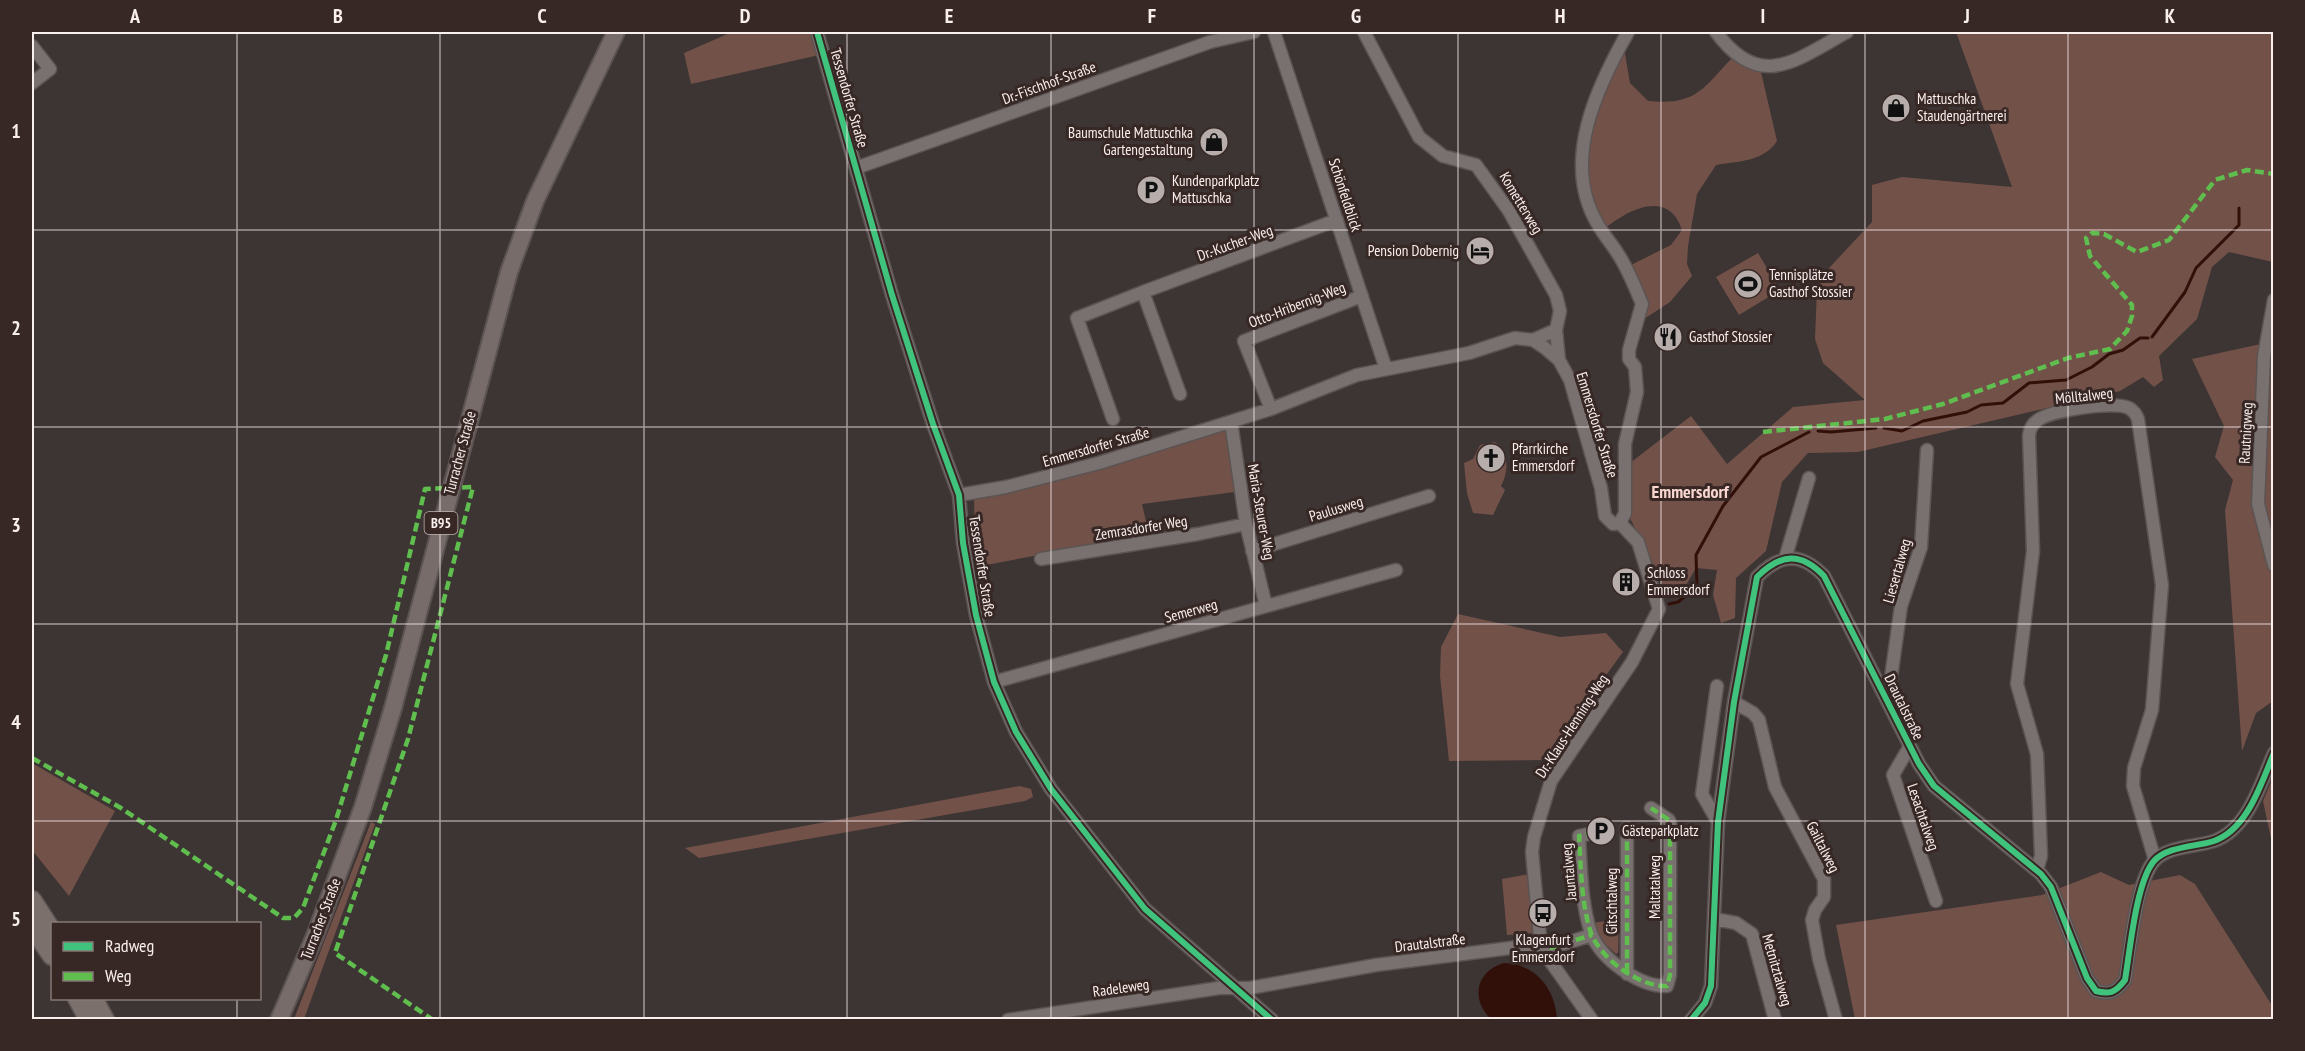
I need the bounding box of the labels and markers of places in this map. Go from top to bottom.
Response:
place label: Mattuschka Staudengärtnerei [1917,89,2007,125]
shop icon: Mattuschka Staudengärtnerei [1880,92,1912,124]
place label: Baumschule Mattuschka Gartengestaltung [1068,123,1193,159]
shop icon: Baumschule Mattuschka Gartengestaltung [1198,126,1230,158]
place label: Kundenparkplatz Mattuschka [1172,171,1259,207]
parking icon: Kundenparkplatz Mattuschka [1135,174,1167,206]
hotel icon: Pension Dobernig [1464,235,1496,267]
place label: Pension Dobernig [1368,241,1459,260]
place label: Tennisplätze Gasthof Stossier [1769,265,1853,301]
sports icon: Tennisplätze Gasthof Stossier [1732,268,1764,300]
restaurant icon: Gasthof Stossier [1652,321,1684,353]
place label: Gasthof Stossier [1689,327,1773,346]
place label: Pfarrkirche Emmersdorf [1512,439,1575,475]
church icon: Pfarrkirche Emmersdorf [1475,442,1507,474]
place label: Schloss Emmersdorf [1647,563,1710,599]
building icon: Schloss Emmersdorf [1610,566,1642,598]
parking icon: Gästeparkplatz [1585,815,1617,847]
place label: Gästeparkplatz [1622,821,1699,840]
bus stop icon: Klagenfurt Emmersdorf [1527,897,1559,929]
place label: Klagenfurt Emmersdorf [1512,930,1575,966]

